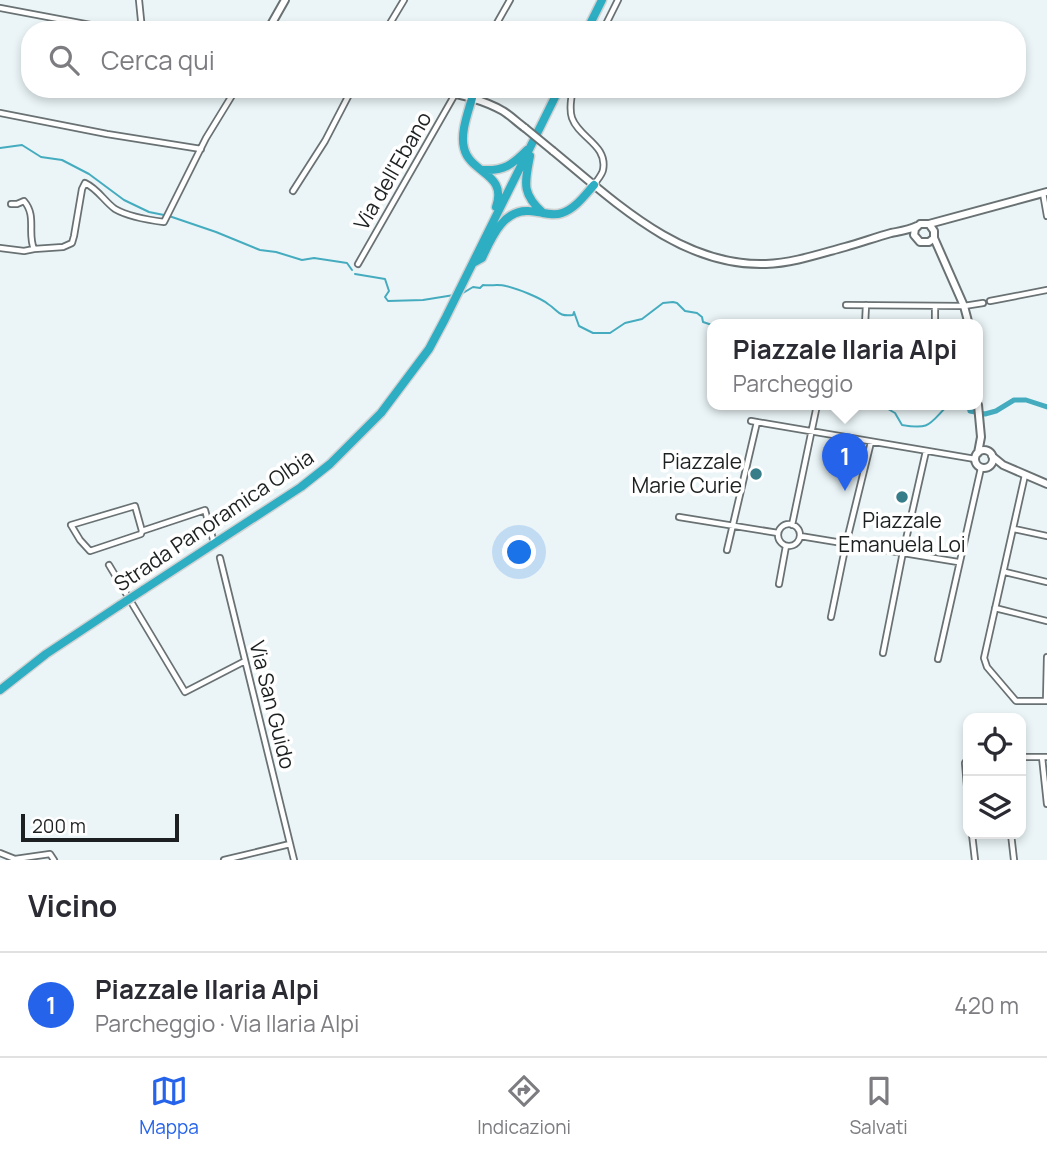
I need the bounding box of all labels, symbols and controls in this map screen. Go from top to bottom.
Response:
search box [21,21,1026,98]
icon: search [45,41,83,79]
text: Cerca qui [101,42,215,78]
street label: Via dell'Ebano [347,106,437,235]
popup [707,319,983,410]
text: Piazzale Ilaria Alpi [733,331,957,367]
text: Parcheggio [733,367,853,399]
pin: 1 [822,433,868,491]
street label: Strada Panoramica Olbia [108,443,319,598]
place label: Piazzale Marie Curie [631,447,742,499]
marker: Piazzale Marie Curie [748,466,764,482]
marker: Piazzale Emanuela Loi [894,489,910,505]
place label: Piazzale Emanuela Loi [838,506,966,558]
your location [502,535,536,569]
street label: Via San Guido [243,638,302,772]
map controls [963,713,1026,839]
button: locate [963,713,1026,776]
button: layers [963,776,1026,839]
scale bar [21,811,178,843]
text: 200 m [32,813,86,839]
text: Vicino [28,885,117,926]
text: Piazzale Ilaria Alpi [95,971,319,1007]
text: 1 [46,989,56,1021]
text: 420 m [954,989,1019,1021]
text: Parcheggio · Via Ilaria Alpi [95,1007,359,1039]
tab: Mappa [139,1072,199,1140]
tab: Indicazioni [477,1072,571,1140]
tab: Salvati [849,1072,908,1140]

